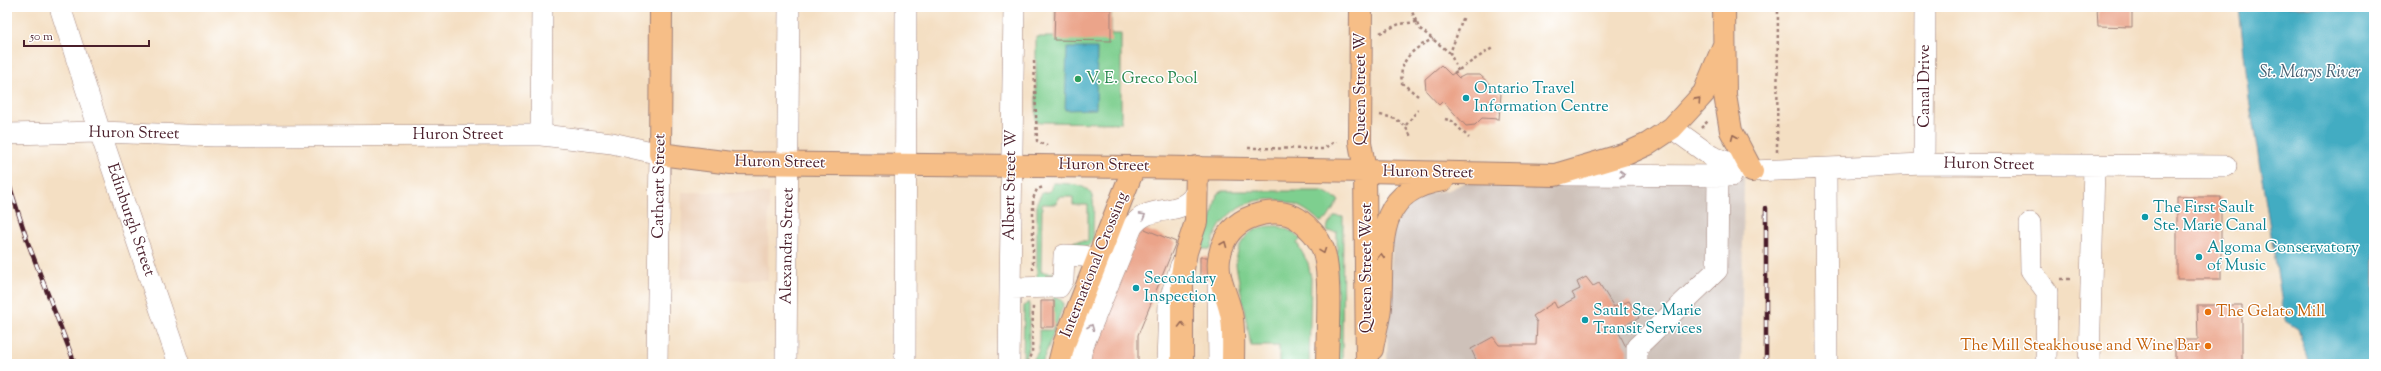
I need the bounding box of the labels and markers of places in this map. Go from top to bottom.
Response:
place label: V. E. Greco Pool [1086,68,1198,91]
marker: V. E. Greco Pool [1073,74,1083,84]
place label: Ontario Travel Information Centre [1474,78,1609,119]
marker: Ontario Travel Information Centre [1461,93,1471,103]
place label: The First Sault Ste. Marie Canal [2153,197,2268,238]
marker: The First Sault Ste. Marie Canal [2140,212,2150,222]
place label: Algoma Conservatory of Music [2207,237,2359,278]
marker: Algoma Conservatory of Music [2194,252,2204,262]
place label: Secondary Inspection [1144,268,1217,309]
marker: Secondary Inspection [1131,283,1141,293]
place label: Sault Ste. Marie Transit Services [1593,300,1702,341]
place label: The Gelato Mill [2216,301,2326,324]
marker: The Gelato Mill [2203,307,2213,317]
marker: Sault Ste. Marie Transit Services [1580,315,1590,325]
place label: The Mill Steakhouse and Wine Bar [1960,335,2200,358]
marker: The Mill Steakhouse and Wine Bar [2203,341,2213,351]

